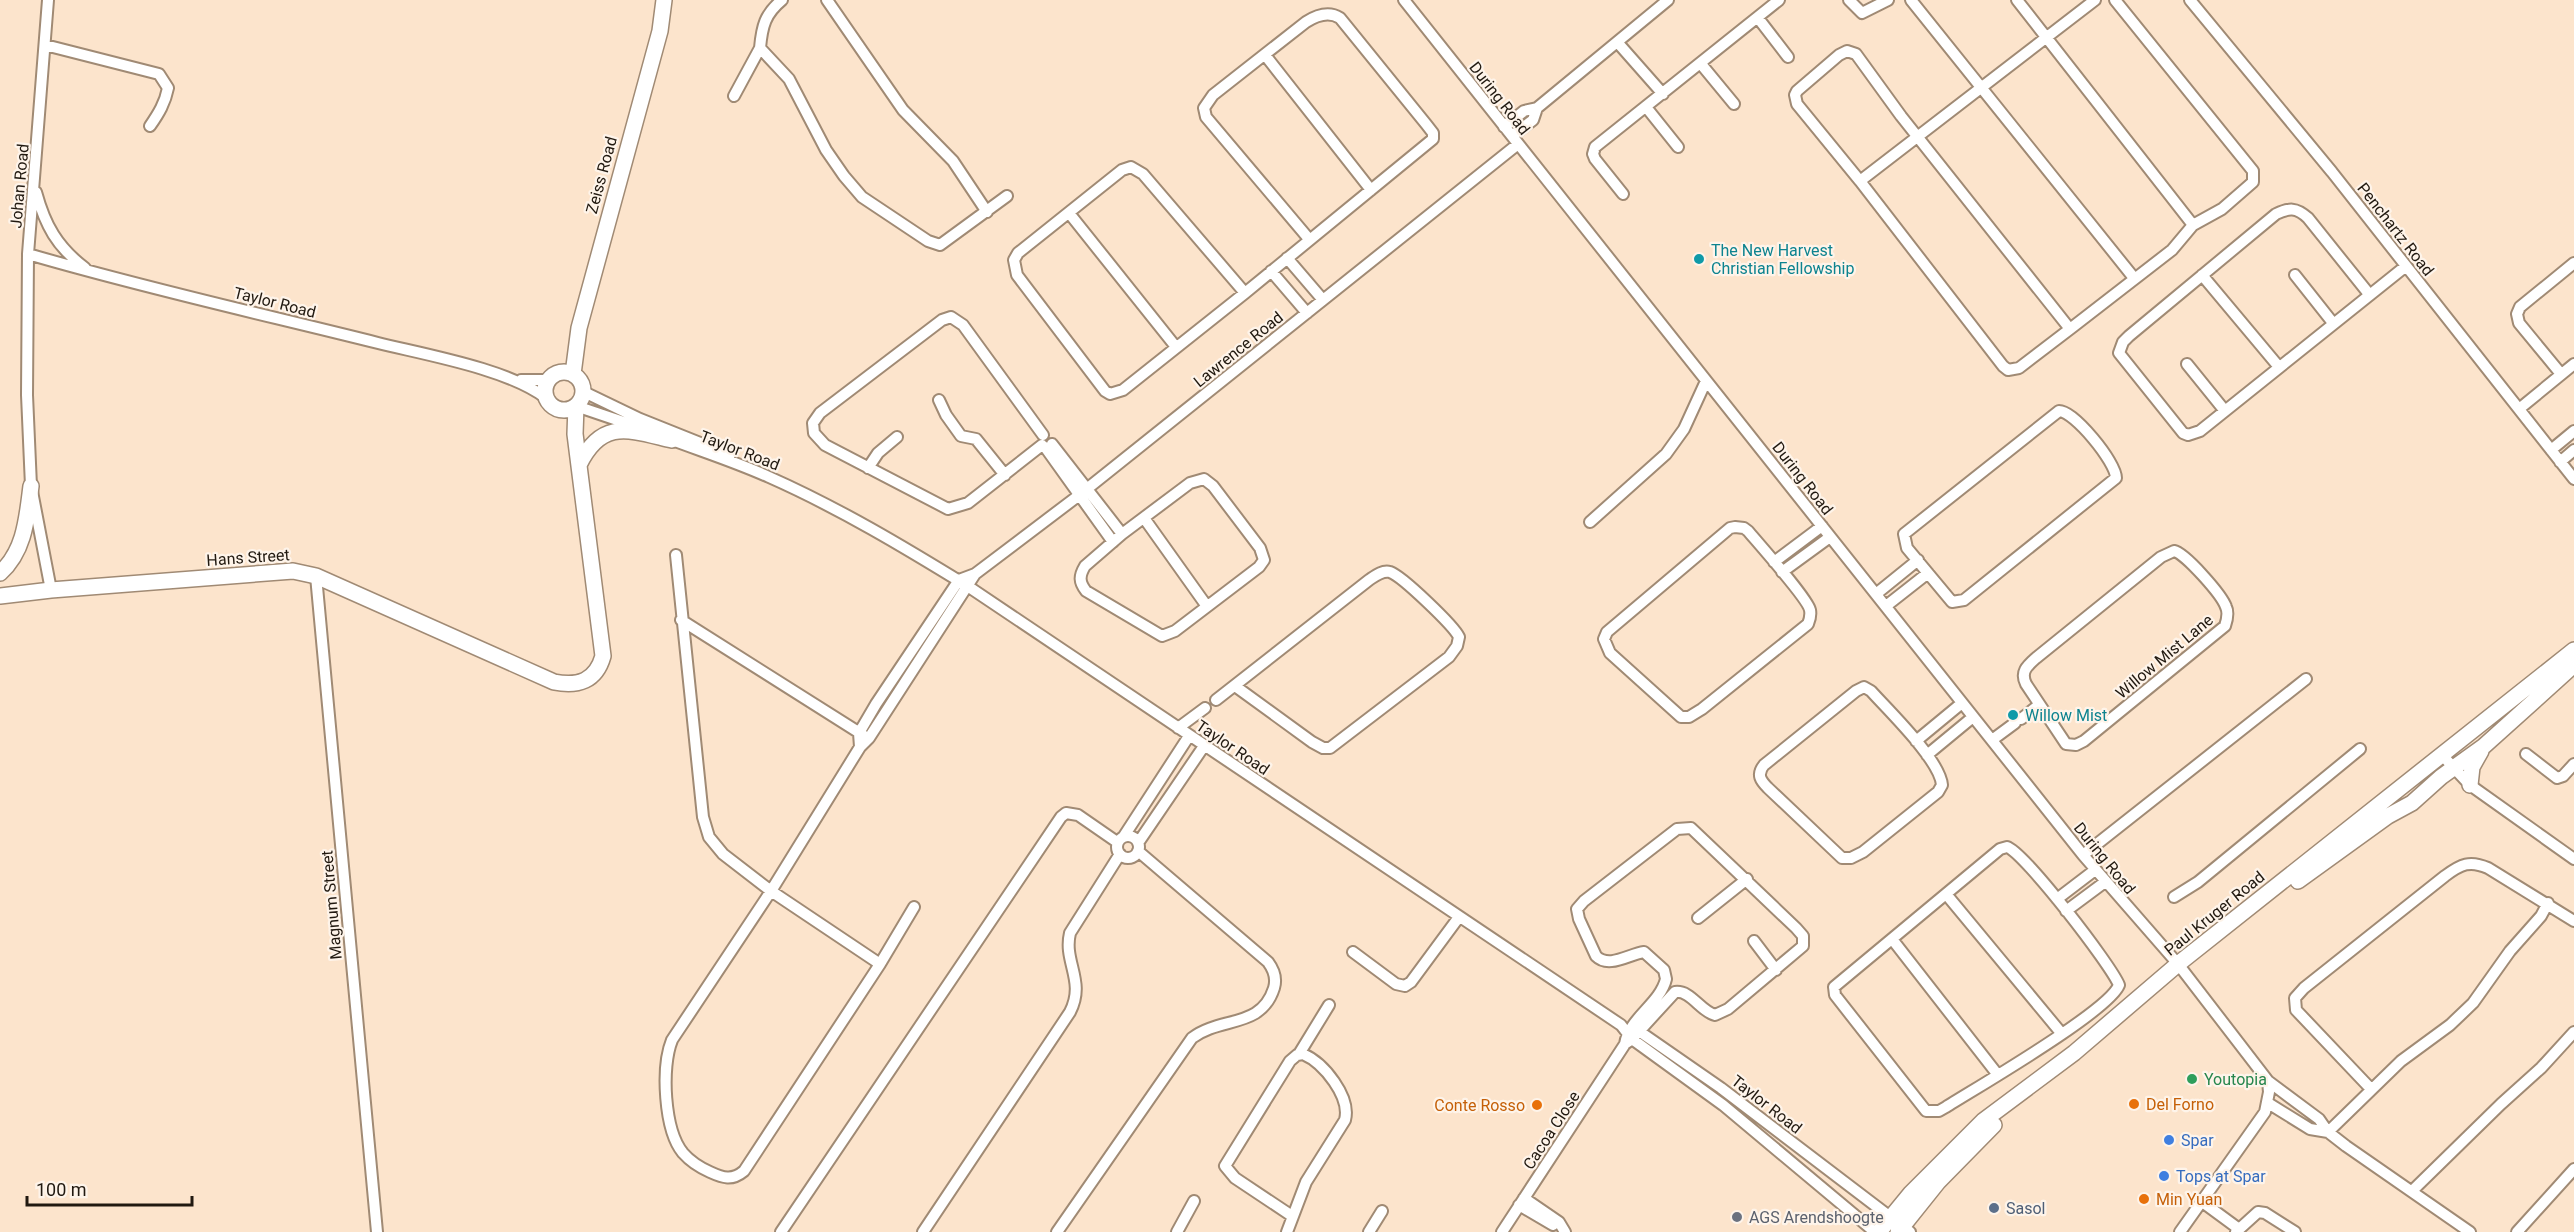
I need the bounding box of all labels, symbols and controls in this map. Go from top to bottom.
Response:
street label: During Road [1465,58,1534,138]
street label: Zeiss Road [582,135,621,216]
street label: Johan Road [6,143,33,229]
street label: Penchartz Road [2353,179,2438,280]
place label: The New Harvest Christian Fellowship [1711,241,1854,278]
marker: The New Harvest Christian Fellowship [1692,252,1706,266]
street label: Taylor Road [232,283,318,322]
street label: Lawrence Road [1190,308,1287,391]
street label: Taylor Road [697,427,782,474]
street label: During Road [1768,438,1837,518]
street label: Hans Street [206,545,290,570]
street label: Willow Mist Lane [2112,610,2217,703]
place label: Willow Mist [2025,706,2107,725]
marker: Willow Mist [2006,708,2020,722]
street label: Taylor Road [1193,716,1273,779]
street label: During Road [2070,818,2139,898]
street label: Magnum Street [317,850,346,960]
street label: Paul Kruger Road [2160,867,2268,960]
place label: Youtopia [2204,1070,2267,1089]
street label: Taylor Road [1728,1071,1806,1138]
marker: Youtopia [2185,1072,2199,1086]
street label: Cacoa Close [1519,1088,1584,1173]
place label: Del Forno [2146,1095,2214,1114]
place label: Conte Rosso [1434,1096,1525,1115]
marker: Del Forno [2127,1097,2141,1111]
marker: Conte Rosso [1530,1098,1544,1112]
place label: Spar [2181,1131,2214,1150]
marker: Spar [2162,1133,2176,1147]
place label: Tops at Spar [2176,1167,2266,1186]
scale bar [27,1169,192,1207]
marker: Tops at Spar [2157,1169,2171,1183]
text: 100 m [36,1179,87,1200]
place label: Min Yuan [2156,1190,2222,1209]
marker: Min Yuan [2137,1192,2151,1206]
place label: Sasol [2006,1199,2045,1218]
marker: Sasol [1987,1201,2001,1215]
place label: AGS Arendshoogte [1749,1208,1884,1227]
marker: AGS Arendshoogte [1730,1210,1744,1224]

